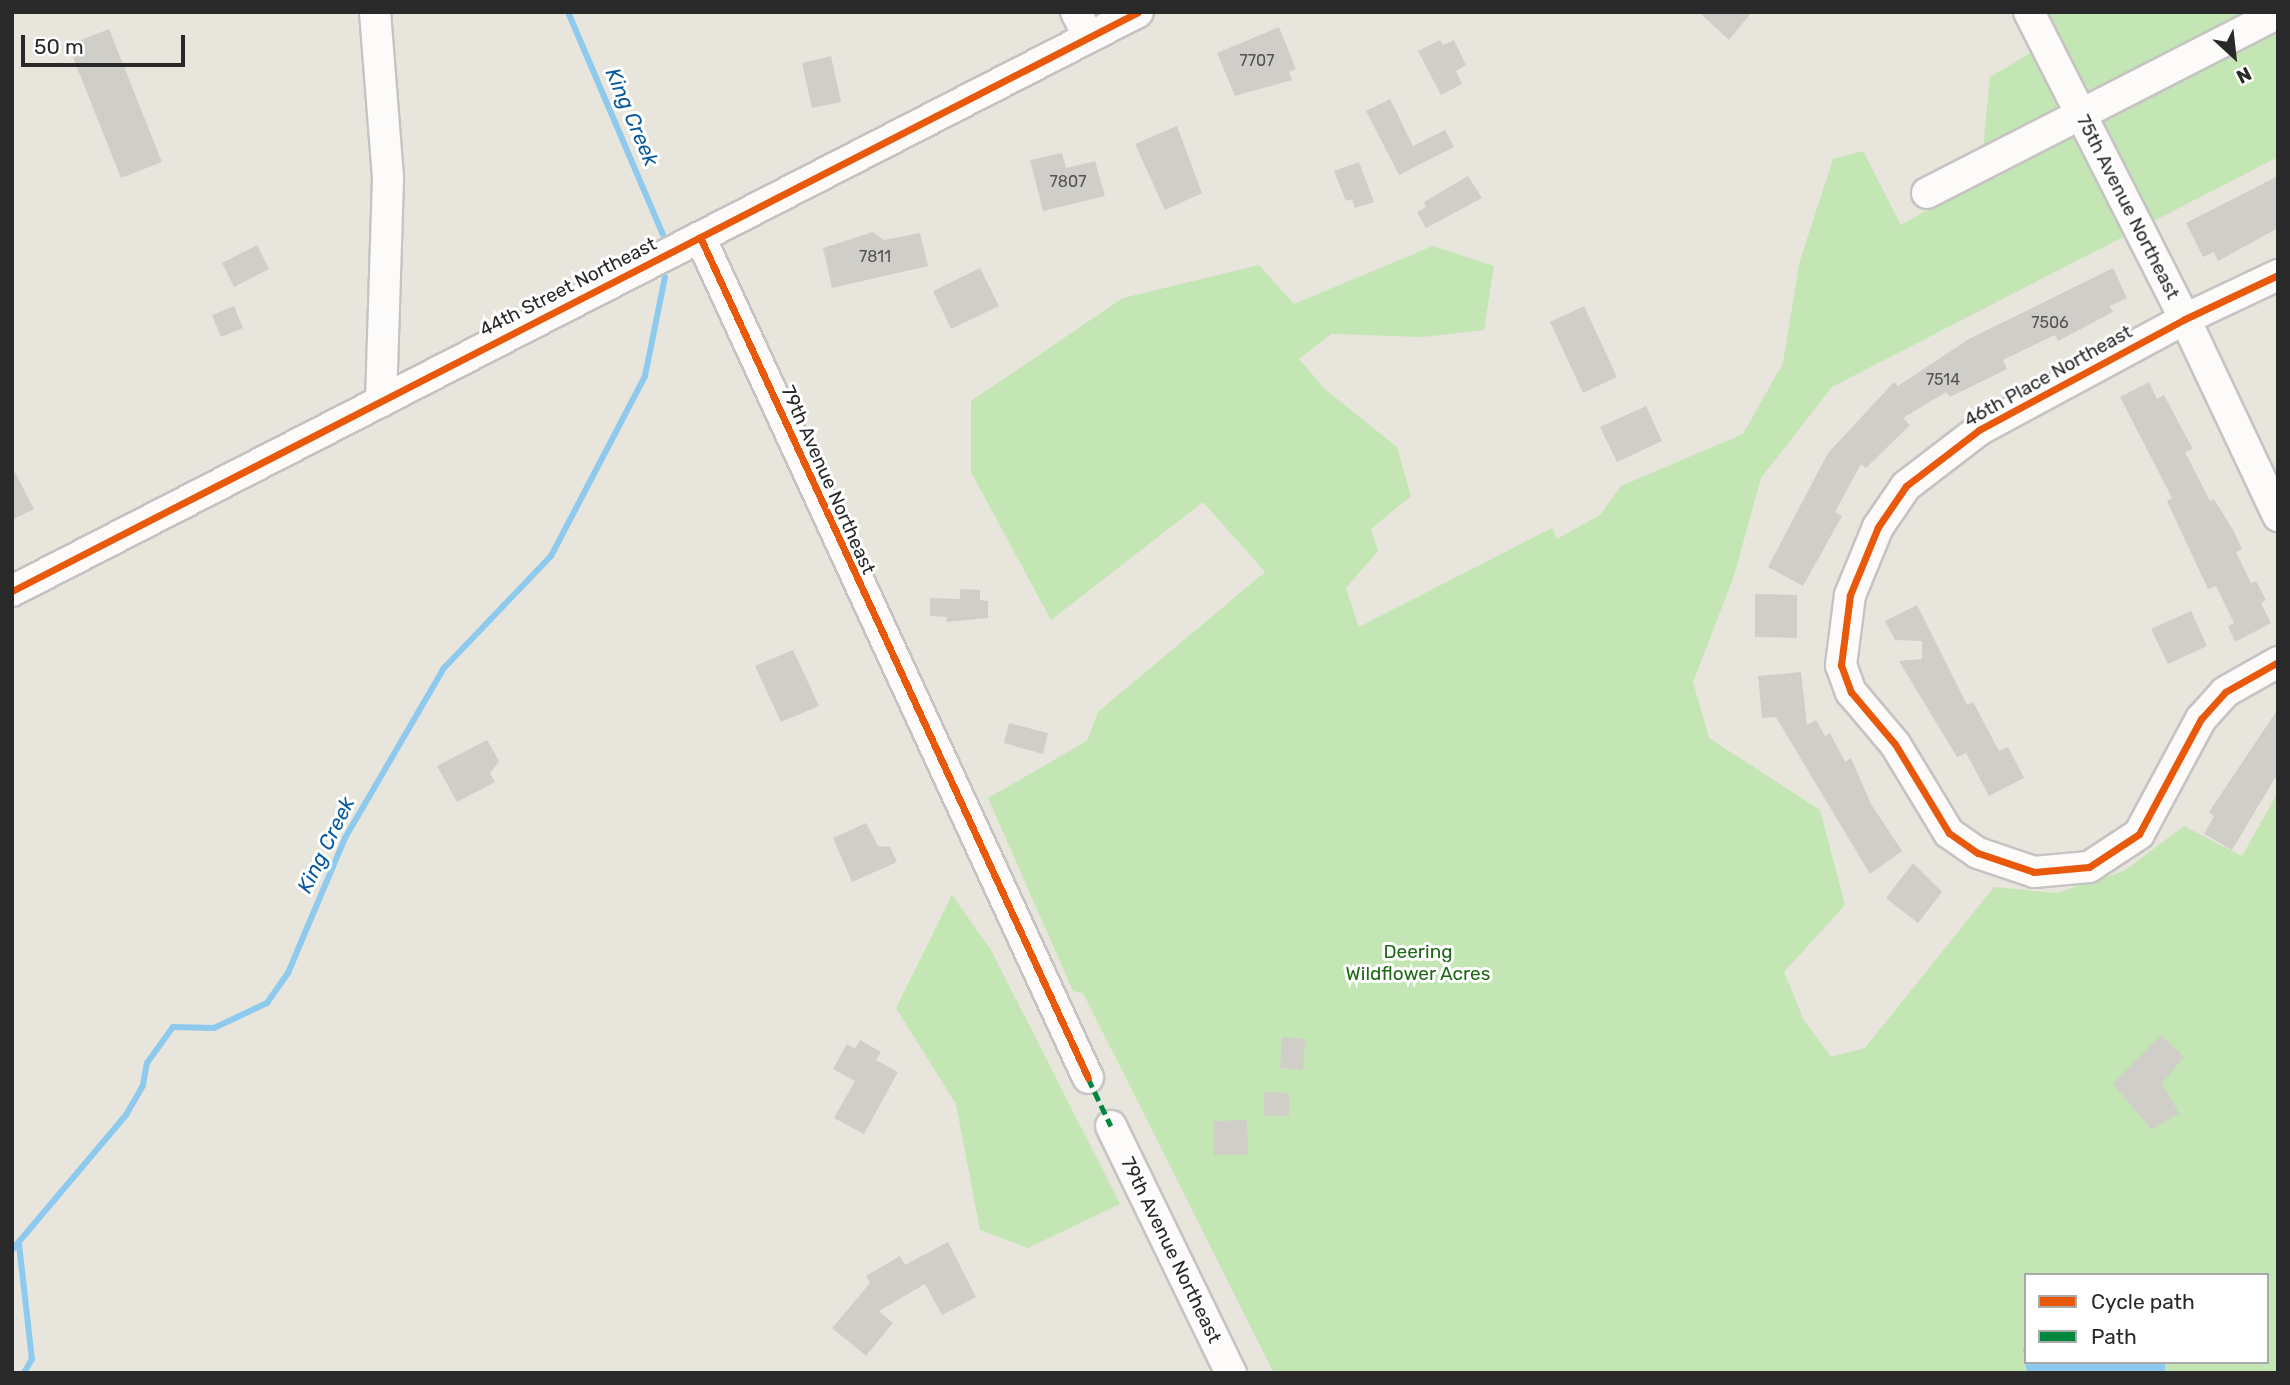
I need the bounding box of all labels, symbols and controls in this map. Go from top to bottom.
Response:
scale bar [24,21,189,65]
north arrow [2199,21,2269,91]
text: 50 m [34,34,84,59]
house number: 7707 [1240,51,1274,71]
text: N [2232,62,2255,89]
water label: King Creek [600,64,664,170]
street label: 75th Avenue Northeast [2071,111,2185,303]
house number: 7807 [1050,172,1086,192]
street label: 44th Street Northeast [476,232,660,342]
house number: 7811 [859,247,891,267]
house number: 7506 [2031,313,2069,333]
street label: 46th Place Northeast [1960,320,2136,432]
house number: 7514 [1926,370,1960,390]
street label: 79th Avenue Northeast [776,382,880,578]
water label: King Creek [292,793,360,897]
park label: Deering Wildflower Acres [1345,941,1491,985]
street label: 79th Avenue Northeast [1116,1153,1226,1347]
legend [2024,1273,2269,1364]
text: Cycle path [2091,1289,2195,1314]
text: Path [2091,1324,2137,1349]

